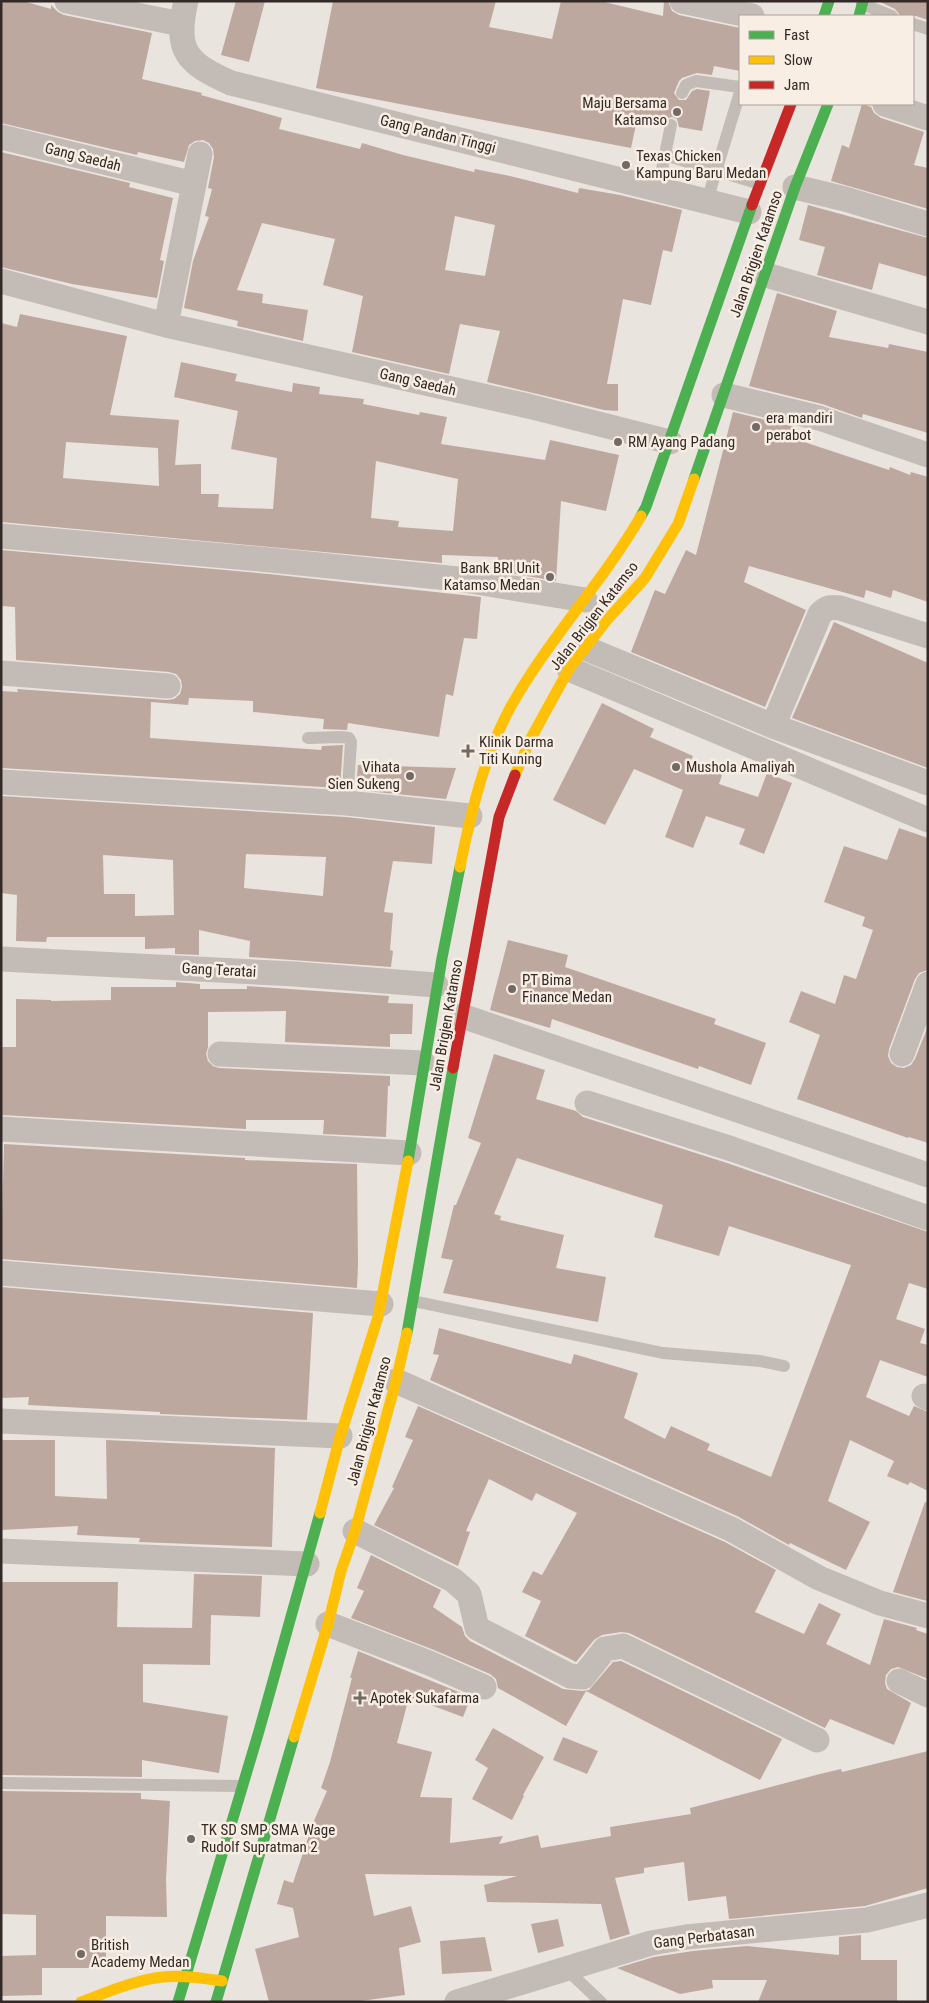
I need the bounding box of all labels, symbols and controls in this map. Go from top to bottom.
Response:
legend [739,15,914,105]
text: Fast [784,26,809,44]
text: Slow [784,51,813,69]
text: Jam [784,76,810,94]
place label: Maju Bersama Katamso [582,94,667,129]
marker: Maju Bersama Katamso [671,106,683,118]
street label: Gang Pandan Tinggi [378,111,498,157]
street label: Gang Saedah [43,139,123,175]
place label: Texas Chicken Kampung Baru Medan [636,147,766,182]
marker: Texas Chicken Kampung Baru Medan [620,159,632,171]
street label: Jalan Brigjen Katamso [726,188,786,320]
street label: Gang Saedah [378,364,458,400]
place label: era mandiri perabot [766,409,833,444]
marker: era mandiri perabot [750,421,762,433]
place label: RM Ayang Padang [628,433,735,451]
marker: RM Ayang Padang [612,436,624,448]
street label: Jalan Brigjen Katamso [546,558,642,674]
place label: Bank BRI Unit Katamso Medan [444,559,540,594]
marker: Bank BRI Unit Katamso Medan [544,571,556,583]
place label: Klinik Darma Titi Kuning [479,733,554,768]
marker: Klinik Darma Titi Kuning [461,744,475,758]
place label: Vihata Sien Sukeng [328,758,400,793]
place label: Mushola Amaliyah [686,758,795,776]
marker: Mushola Amaliyah [670,761,682,773]
marker: Vihata Sien Sukeng [404,770,416,782]
street label: Jalan Brigjen Katamso [426,958,466,1092]
street label: Gang Teratai [181,959,257,981]
place label: PT Bima Finance Medan [522,971,612,1006]
marker: PT Bima Finance Medan [506,983,518,995]
street label: Jalan Brigjen Katamso [343,1354,395,1488]
place label: Apotek Sukafarma [370,1689,479,1707]
marker: Apotek Sukafarma [354,1692,366,1704]
place label: TK SD SMP SMA Wage Rudolf Supratman 2 [201,1821,335,1856]
marker: TK SD SMP SMA Wage Rudolf Supratman 2 [185,1833,197,1845]
street label: Gang Perbatasan [653,1922,755,1952]
place label: British Academy Medan [91,1936,189,1971]
marker: British Academy Medan [75,1948,87,1960]

